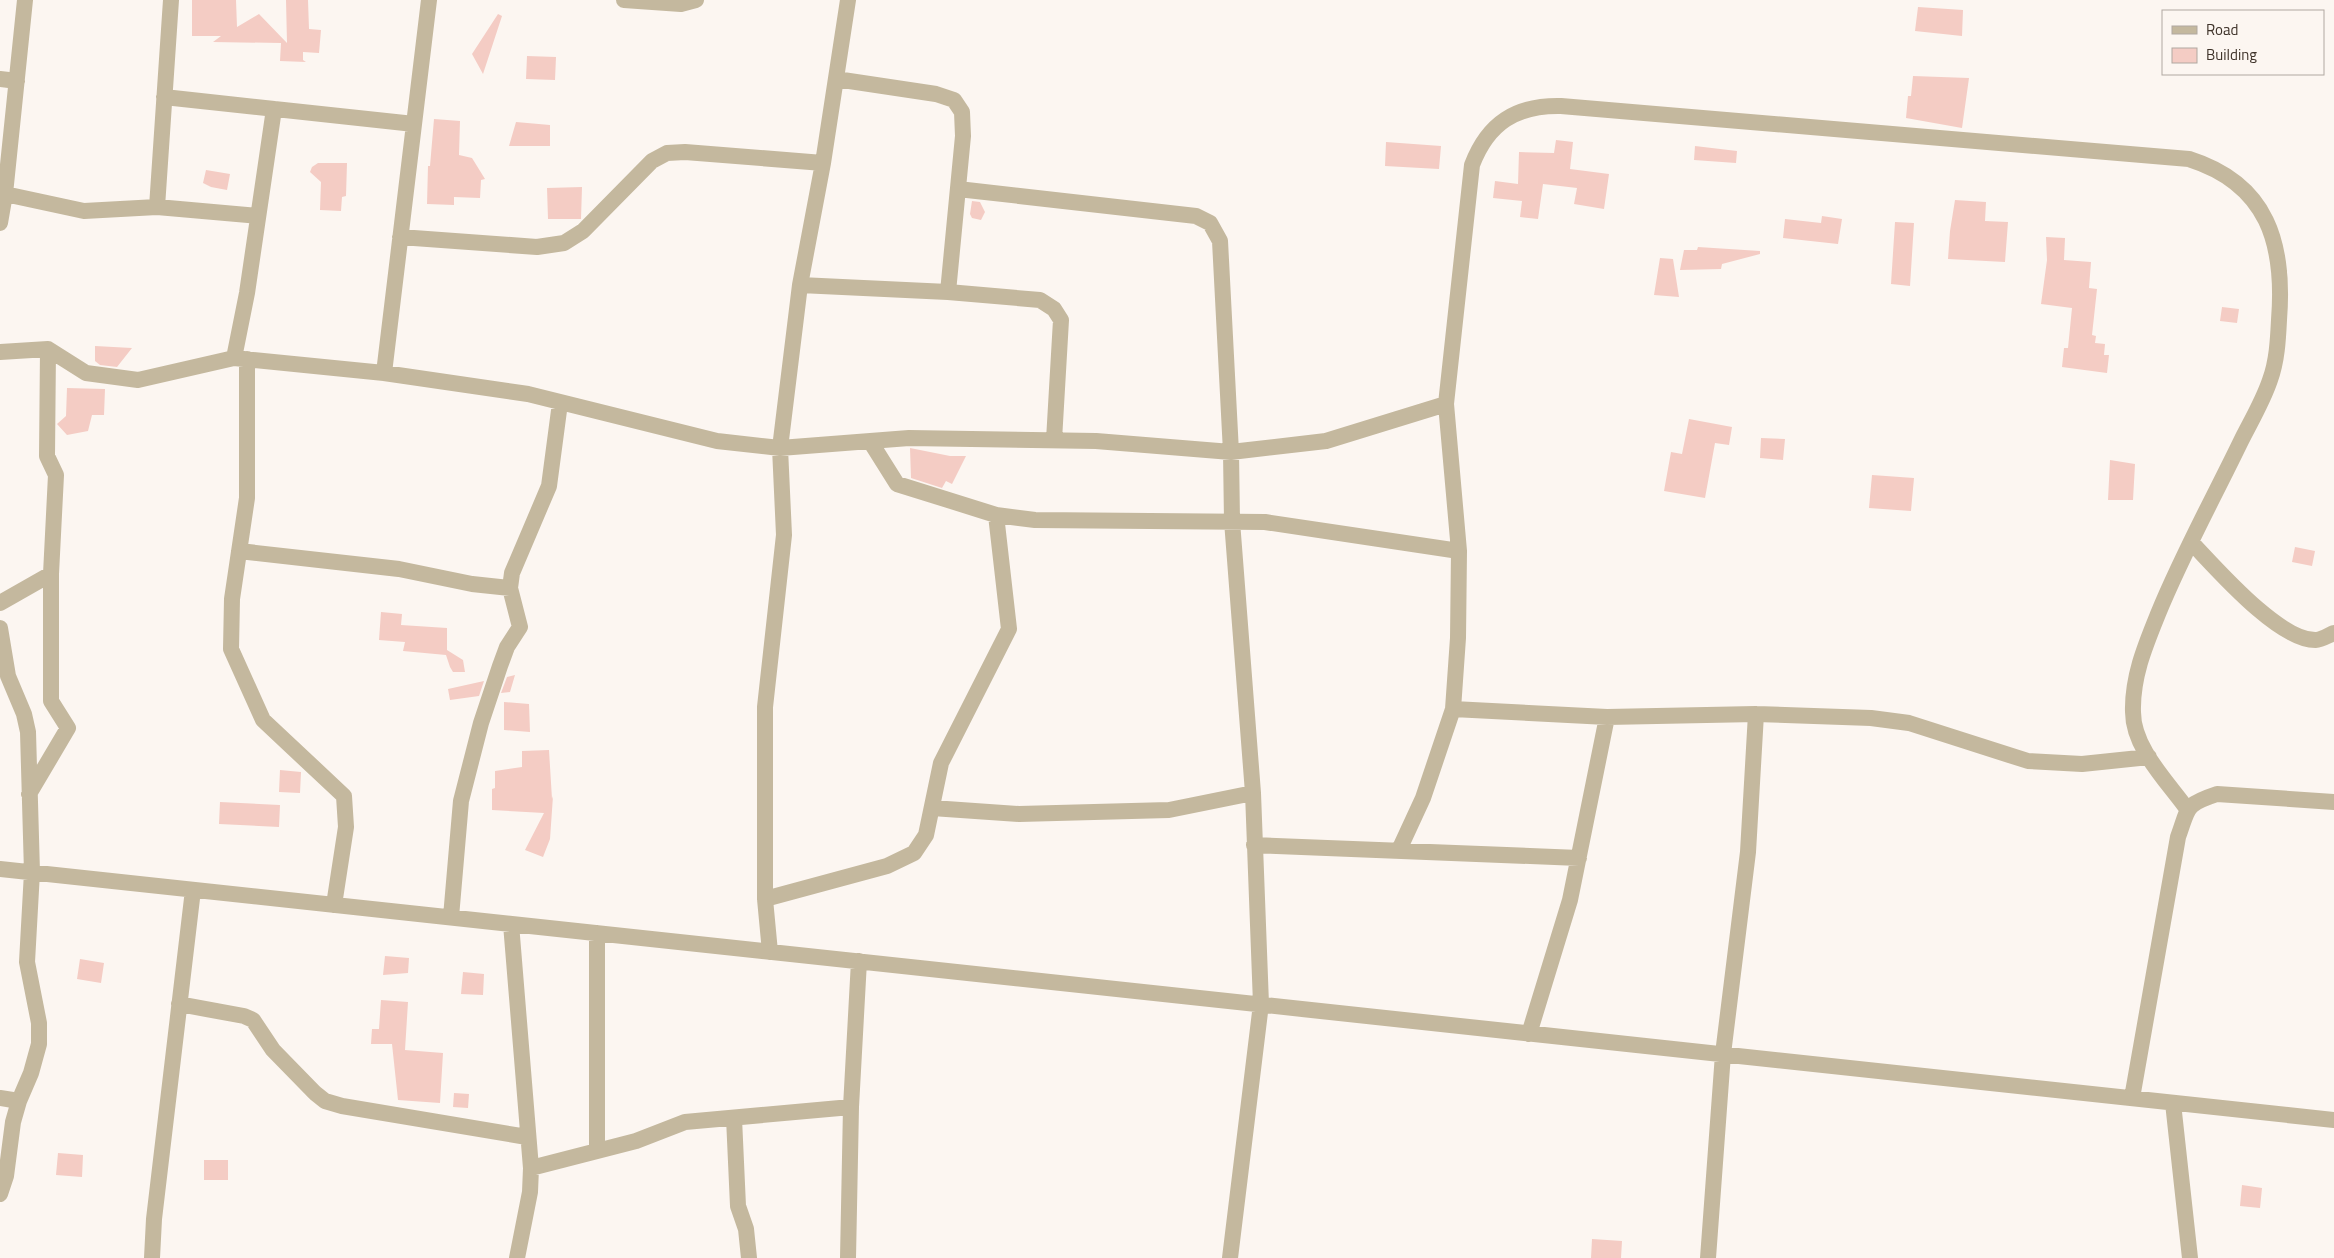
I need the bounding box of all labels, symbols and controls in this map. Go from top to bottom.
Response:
legend [2162,10,2324,75]
text: Road [2206,18,2238,41]
text: Building [2206,43,2257,66]

